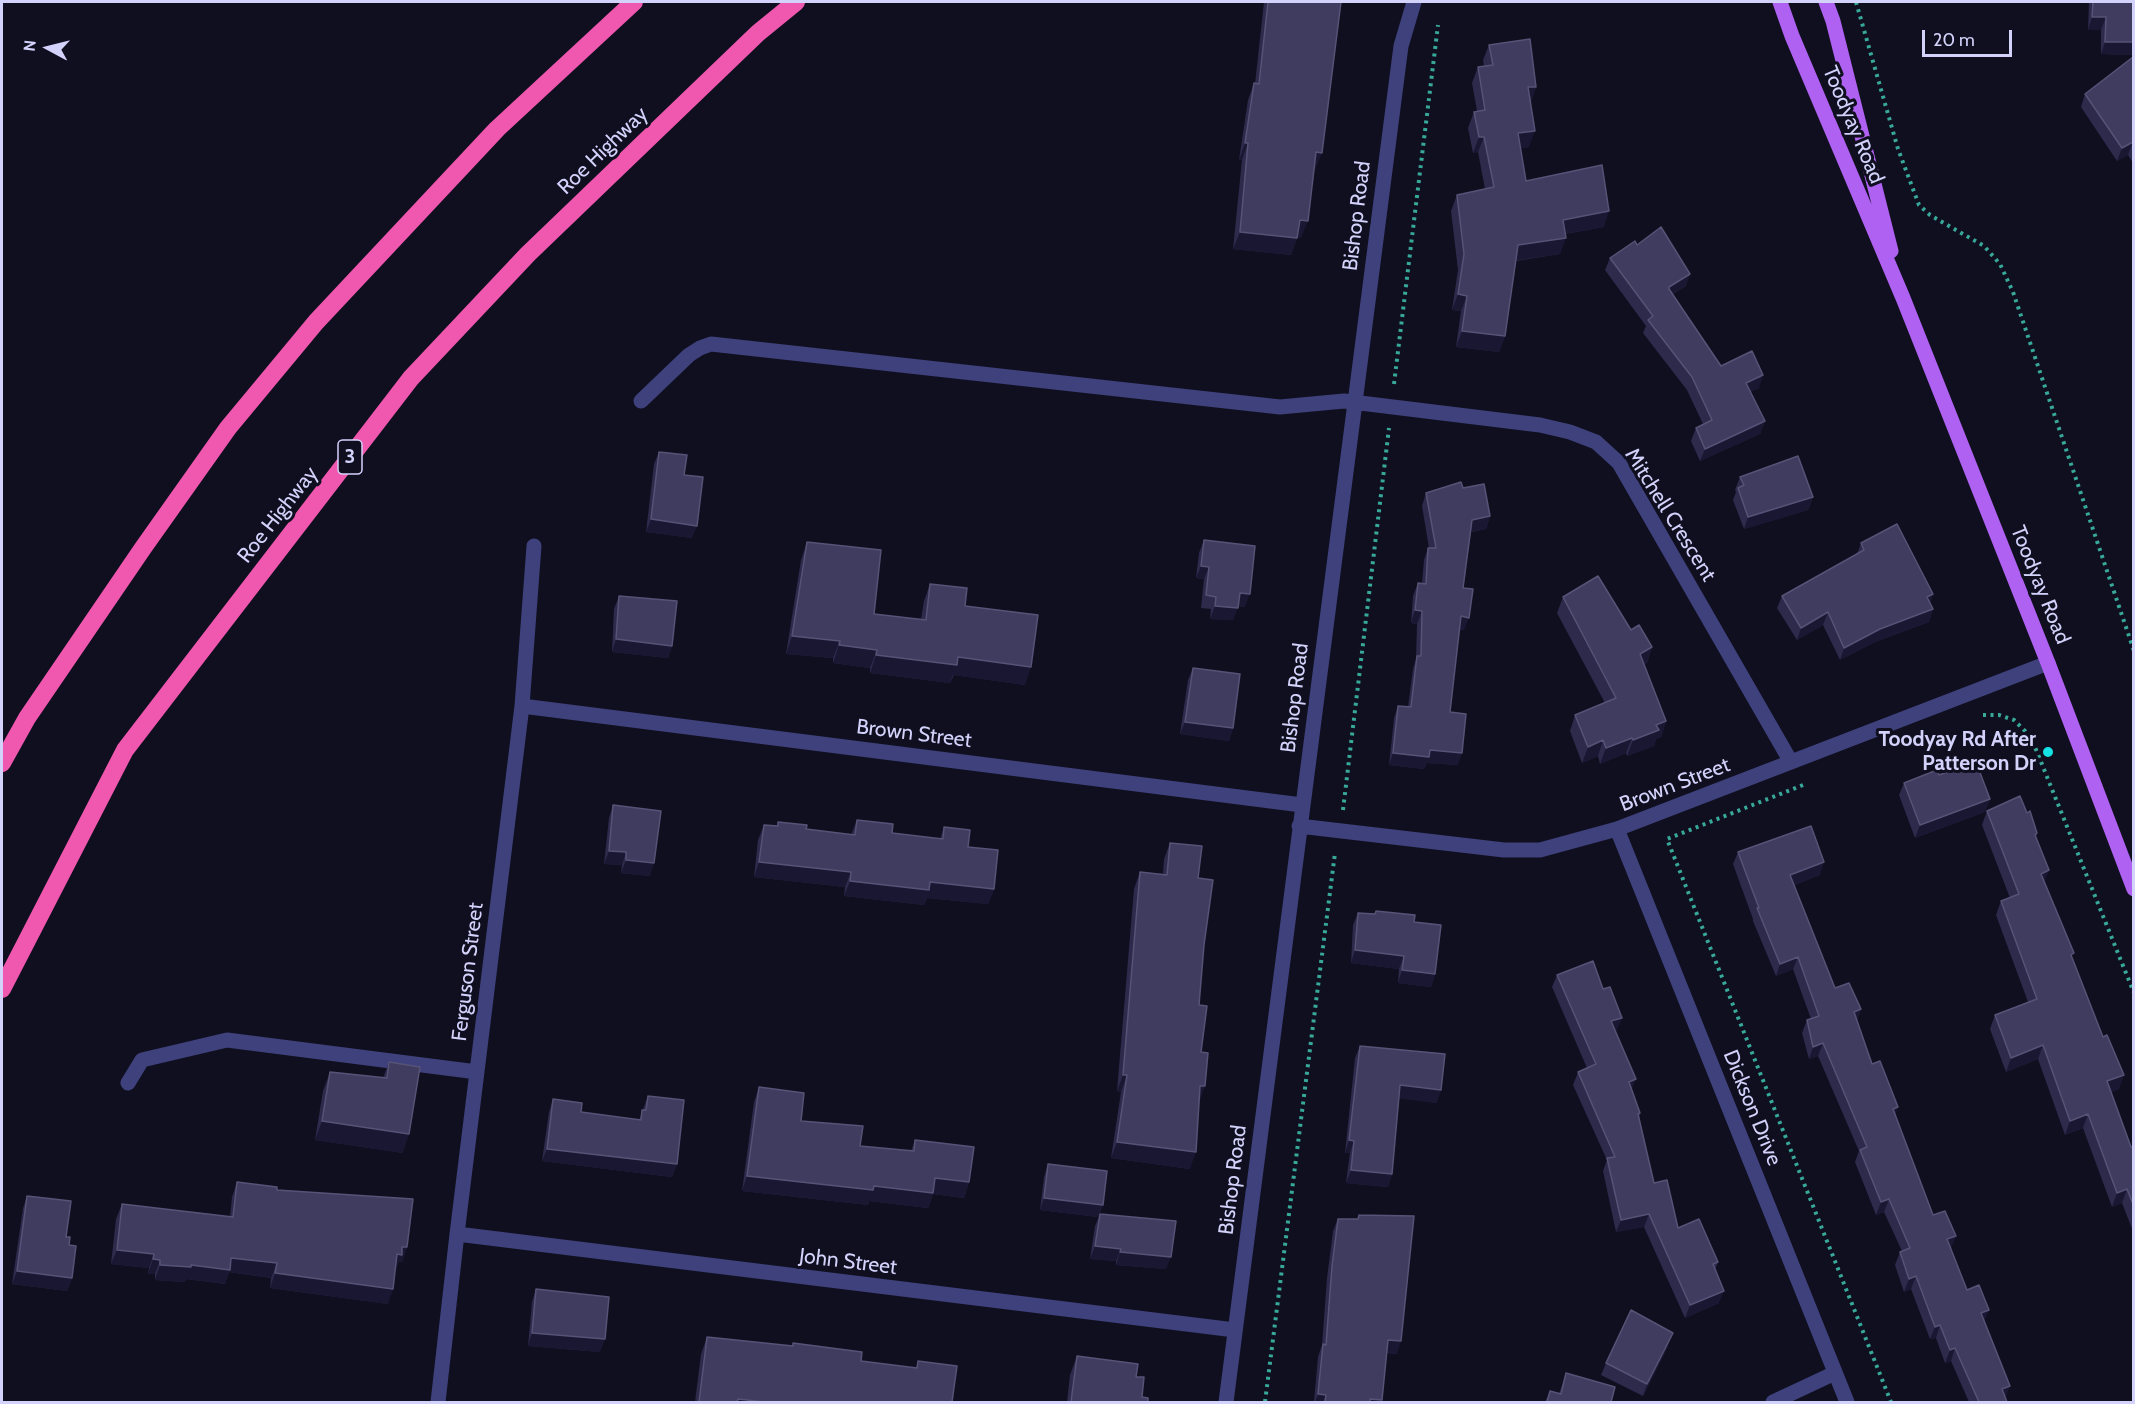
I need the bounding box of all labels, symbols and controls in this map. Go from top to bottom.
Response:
north arrow [18,18,78,78]
scale bar [1925,18,2015,56]
text: 20 m [1933,29,1975,51]
text: N [20,39,40,53]
street label: Toodyay Road [1817,62,1889,188]
street label: Roe Highway [553,102,653,200]
street label: Bishop Road [1338,160,1376,272]
road number: 3 [338,440,362,474]
street label: Mitchell Crescent [1619,444,1721,586]
street label: Roe Highway [233,462,323,568]
street label: Toodyay Road [2005,522,2075,648]
street label: Bishop Road [1276,642,1314,754]
street label: Brown Street [855,714,973,754]
place label: Toodyay Rd After Patterson Dr [1878,727,2036,777]
marker: Toodyay Rd After Patterson Dr [2041,745,2055,759]
street label: Brown Street [1616,752,1734,818]
street label: Ferguson Street [447,901,489,1043]
street label: Dickson Drive [1717,1047,1787,1169]
street label: Bishop Road [1214,1124,1252,1236]
street label: John Street [798,1243,898,1281]

